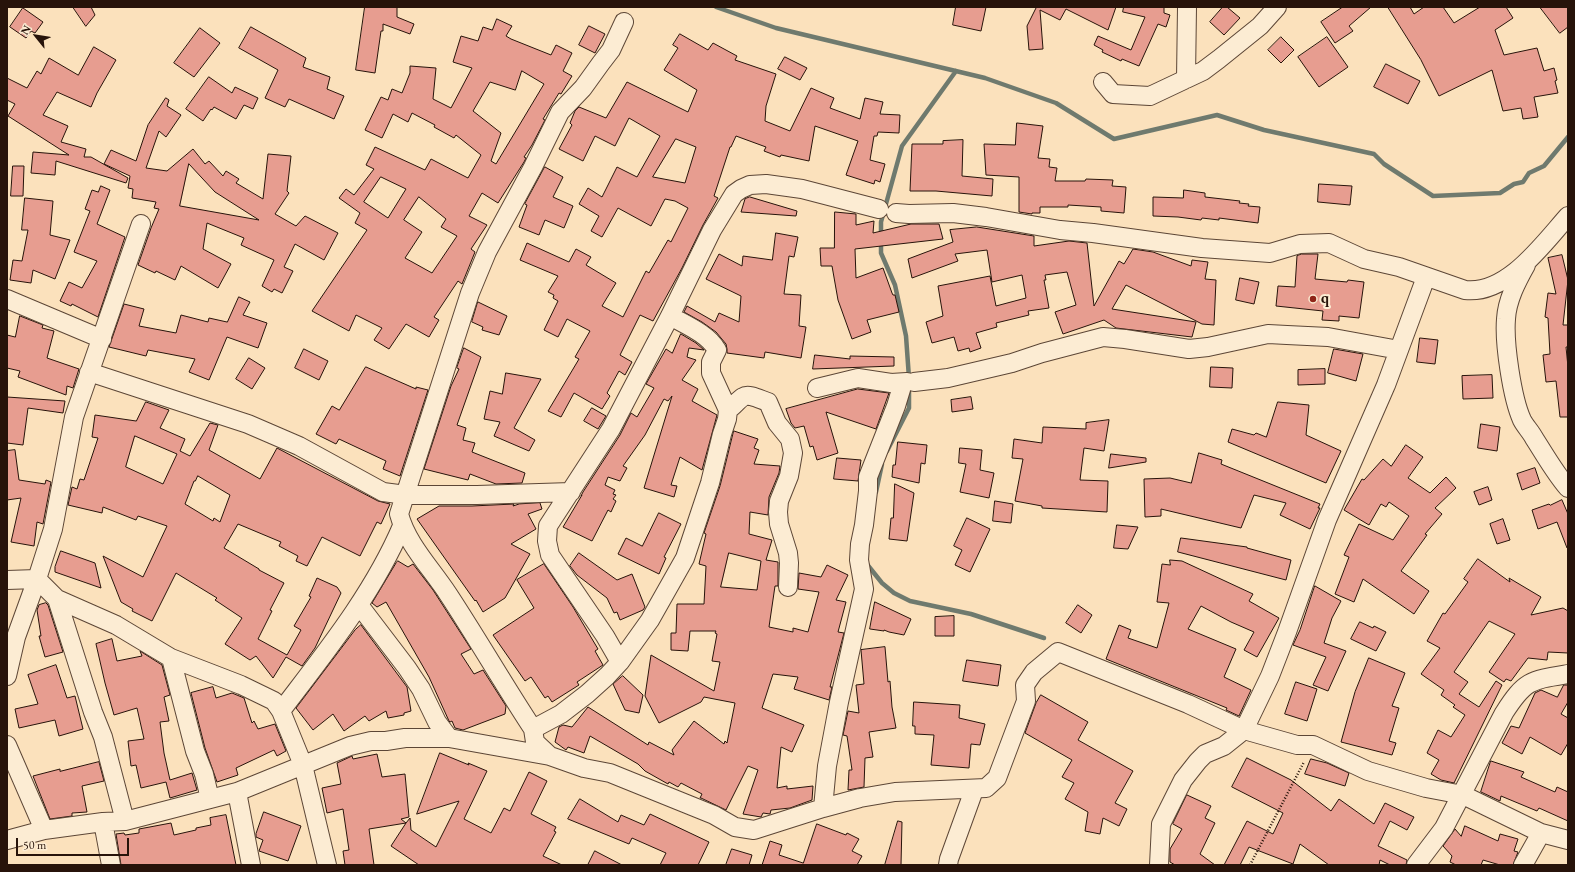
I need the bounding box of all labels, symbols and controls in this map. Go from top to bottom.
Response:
north arrow [16,16,56,56]
text: N [17,23,34,37]
place label: q [1321,290,1329,308]
marker: q [1308,294,1318,304]
scale bar [18,830,131,856]
text: 50 m [23,837,46,853]

